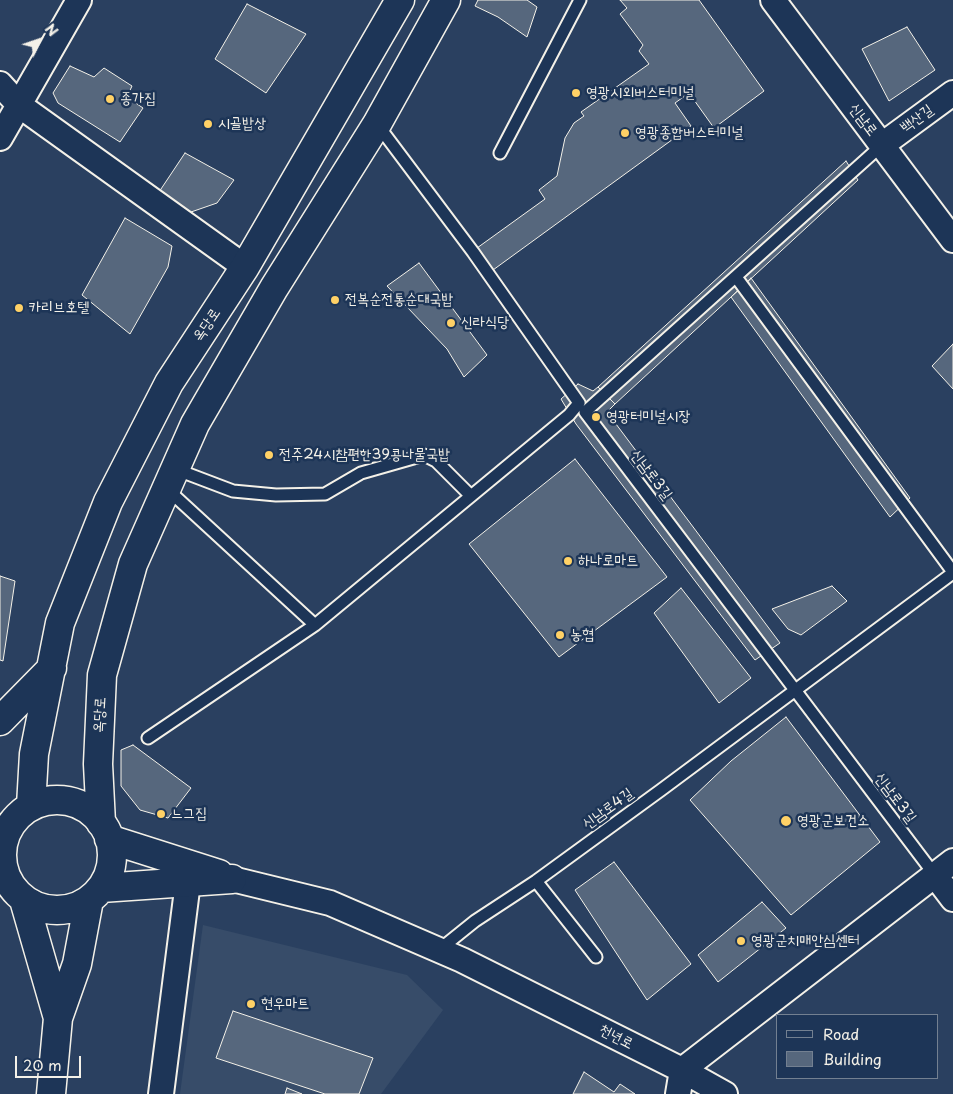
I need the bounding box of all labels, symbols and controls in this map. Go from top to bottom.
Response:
north arrow [15,15,65,65]
text: N [40,19,63,41]
place label: 영광시외버스터미널 [586,84,695,102]
marker: 영광시외버스터미널 [570,87,582,99]
place label: 종가집 [120,90,156,108]
marker: 종가집 [104,93,116,105]
street label: 신남로 [845,100,881,140]
street label: 백산길 [897,101,937,137]
place label: 시골밥상 [218,115,266,133]
marker: 시골밥상 [202,118,214,130]
place label: 영광종합버스터미널 [635,124,744,142]
marker: 영광종합버스터미널 [619,127,631,139]
place label: 전복순전통순대국밥 [345,291,454,309]
marker: 전복순전통순대국밥 [329,294,341,306]
place label: 카리브호텔 [29,299,89,317]
marker: 카리브호텔 [13,302,25,314]
street label: 옥당로 [189,305,225,345]
place label: 신라식당 [461,314,509,332]
marker: 신라식당 [445,317,457,329]
place label: 영광터미널시장 [606,408,690,426]
marker: 영광터미널시장 [590,411,602,423]
place label: 전주24시참편한39콩나물국밥 [279,446,450,464]
street label: 신남로3길 [626,446,676,504]
marker: 전주24시참편한39콩나물국밥 [263,449,275,461]
place label: 하나로마트 [578,552,638,570]
marker: 하나로마트 [562,555,574,567]
place label: 농협 [570,626,594,644]
marker: 농협 [554,629,566,641]
street label: 옥당로 [90,696,110,734]
street label: 신남로3길 [870,769,920,827]
street label: 신남로4길 [579,785,637,833]
place label: 느그집 [171,805,207,823]
marker: 느그집 [155,808,167,820]
place label: 영광군보건소 [797,812,869,830]
marker: 영광군보건소 [779,814,793,828]
place label: 영광군치매안심센터 [751,932,860,950]
marker: 영광군치매안심센터 [735,935,747,947]
place label: 현우마트 [261,995,309,1013]
marker: 현우마트 [245,998,257,1010]
legend [776,1014,938,1079]
street label: 천년로 [596,1021,636,1053]
text: Road [823,1022,859,1045]
scale bar [18,1046,84,1078]
text: Building [823,1047,882,1070]
text: 20 m [23,1053,62,1076]

